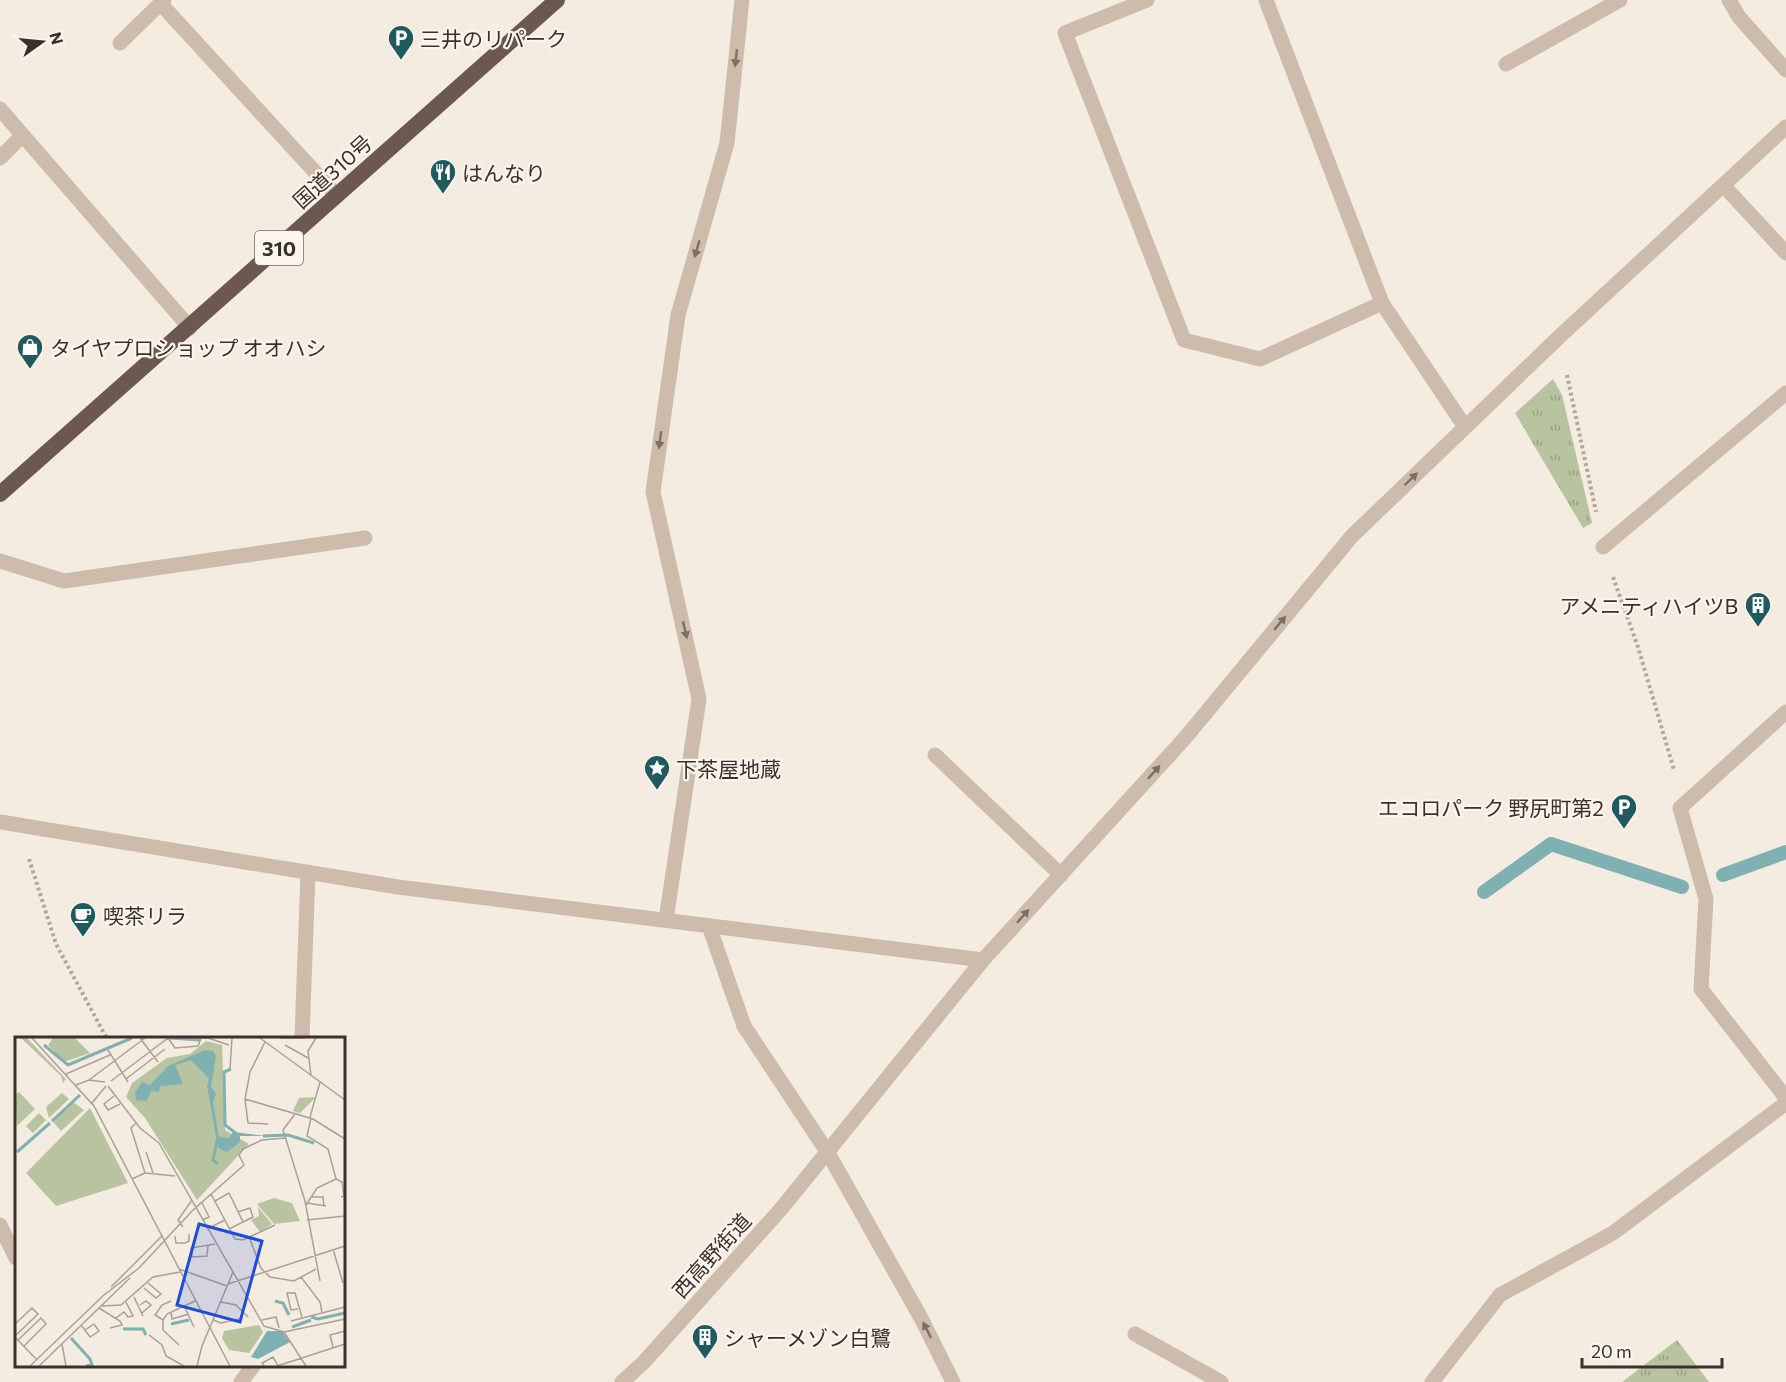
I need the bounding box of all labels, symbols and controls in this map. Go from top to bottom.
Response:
north arrow [12,12,72,72]
parking icon: 三井のリパーク [386,23,416,61]
place label: 三井のリパーク [420,26,567,51]
text: N [46,30,68,46]
one-way arrow [731,49,741,68]
street label: 国道310号 [287,129,377,213]
restaurant icon: はんなり [428,157,458,195]
place label: はんなり [462,160,546,185]
road number: 310 [255,231,303,265]
one-way arrow [692,240,701,258]
shop icon: タイヤプロショップ オオハシ [15,332,45,370]
place label: タイヤプロショップ オオハシ [50,335,326,360]
one-way arrow [656,430,665,449]
one-way arrow [1403,472,1418,486]
building icon: アメニティハイツB [1743,590,1773,628]
place label: アメニティハイツB [1559,593,1738,618]
one-way arrow [1273,616,1286,631]
one-way arrow [681,621,691,640]
place icon: 下茶屋地蔵 [642,753,672,791]
place label: 下茶屋地蔵 [676,756,781,781]
one-way arrow [1147,765,1160,780]
parking icon: エコロパーク 野尻町第2 [1609,792,1639,830]
place label: エコロパーク 野尻町第2 [1378,795,1604,820]
cafe icon: 喫茶リラ [68,900,98,938]
place label: 喫茶リラ [103,903,187,928]
one-way arrow [1016,909,1030,924]
inset map [15,1037,345,1367]
street label: 西高野街道 [667,1208,755,1302]
one-way arrow [922,1321,932,1338]
building icon: シャーメゾン白鷺 [690,1322,720,1360]
place label: シャーメゾン白鷺 [724,1325,891,1350]
scale bar [1582,1331,1722,1369]
text: 20 m [1591,1340,1632,1362]

